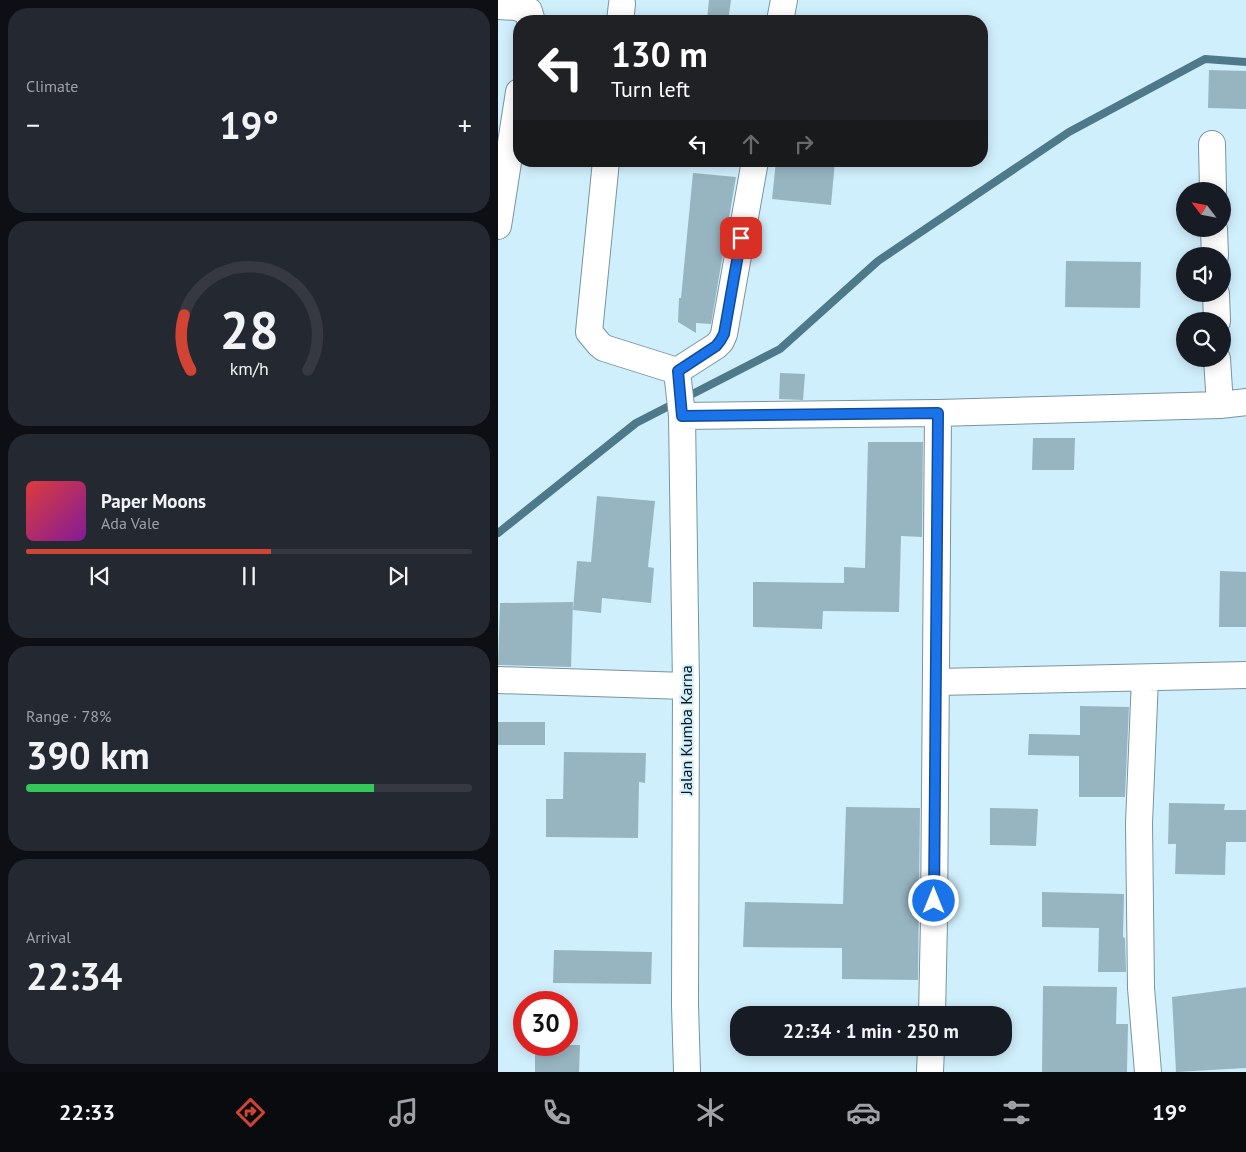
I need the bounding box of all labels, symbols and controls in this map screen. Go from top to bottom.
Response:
text: 130 m [611,31,708,77]
icon: left [528,35,593,100]
text: Turn left [611,75,690,103]
text: Climate [26,76,78,96]
text: 19° [219,100,279,149]
text: − [26,106,40,143]
text: + [458,106,472,143]
icon: left [684,130,712,158]
icon: ahead [737,130,765,158]
icon: right [790,130,818,158]
north arrow [1176,182,1230,238]
map controls [1176,182,1231,367]
pin [720,217,762,259]
icon: arrive [727,224,755,252]
button: sound [1176,247,1231,302]
text: 28 [220,296,278,363]
button: search [1176,312,1231,367]
text: km/h [229,357,269,380]
text: Paper Moons [101,489,206,513]
text: Ada Vale [101,513,160,533]
icon: previous [86,562,114,590]
icon: pause [235,562,263,590]
icon: next [384,562,412,590]
street label: Jalan Kumba Karna [676,665,696,796]
text: Range · 78% [26,706,111,726]
text: 390 km [26,730,150,779]
position arrow [907,874,959,926]
text: Arrival [26,927,71,947]
text: 22:34 [26,951,122,1000]
speed limit sign: 30 [513,991,578,1056]
text: 22:34 · 1 min · 250 m [783,1019,959,1043]
icon: directions [233,1095,268,1130]
icon: music [386,1095,421,1130]
icon: phone [539,1095,574,1130]
icon: climate [693,1095,728,1130]
icon: car [846,1095,881,1130]
icon: filters [999,1095,1034,1130]
text: 22:33 [59,1098,115,1126]
text: 19° [1152,1098,1187,1126]

